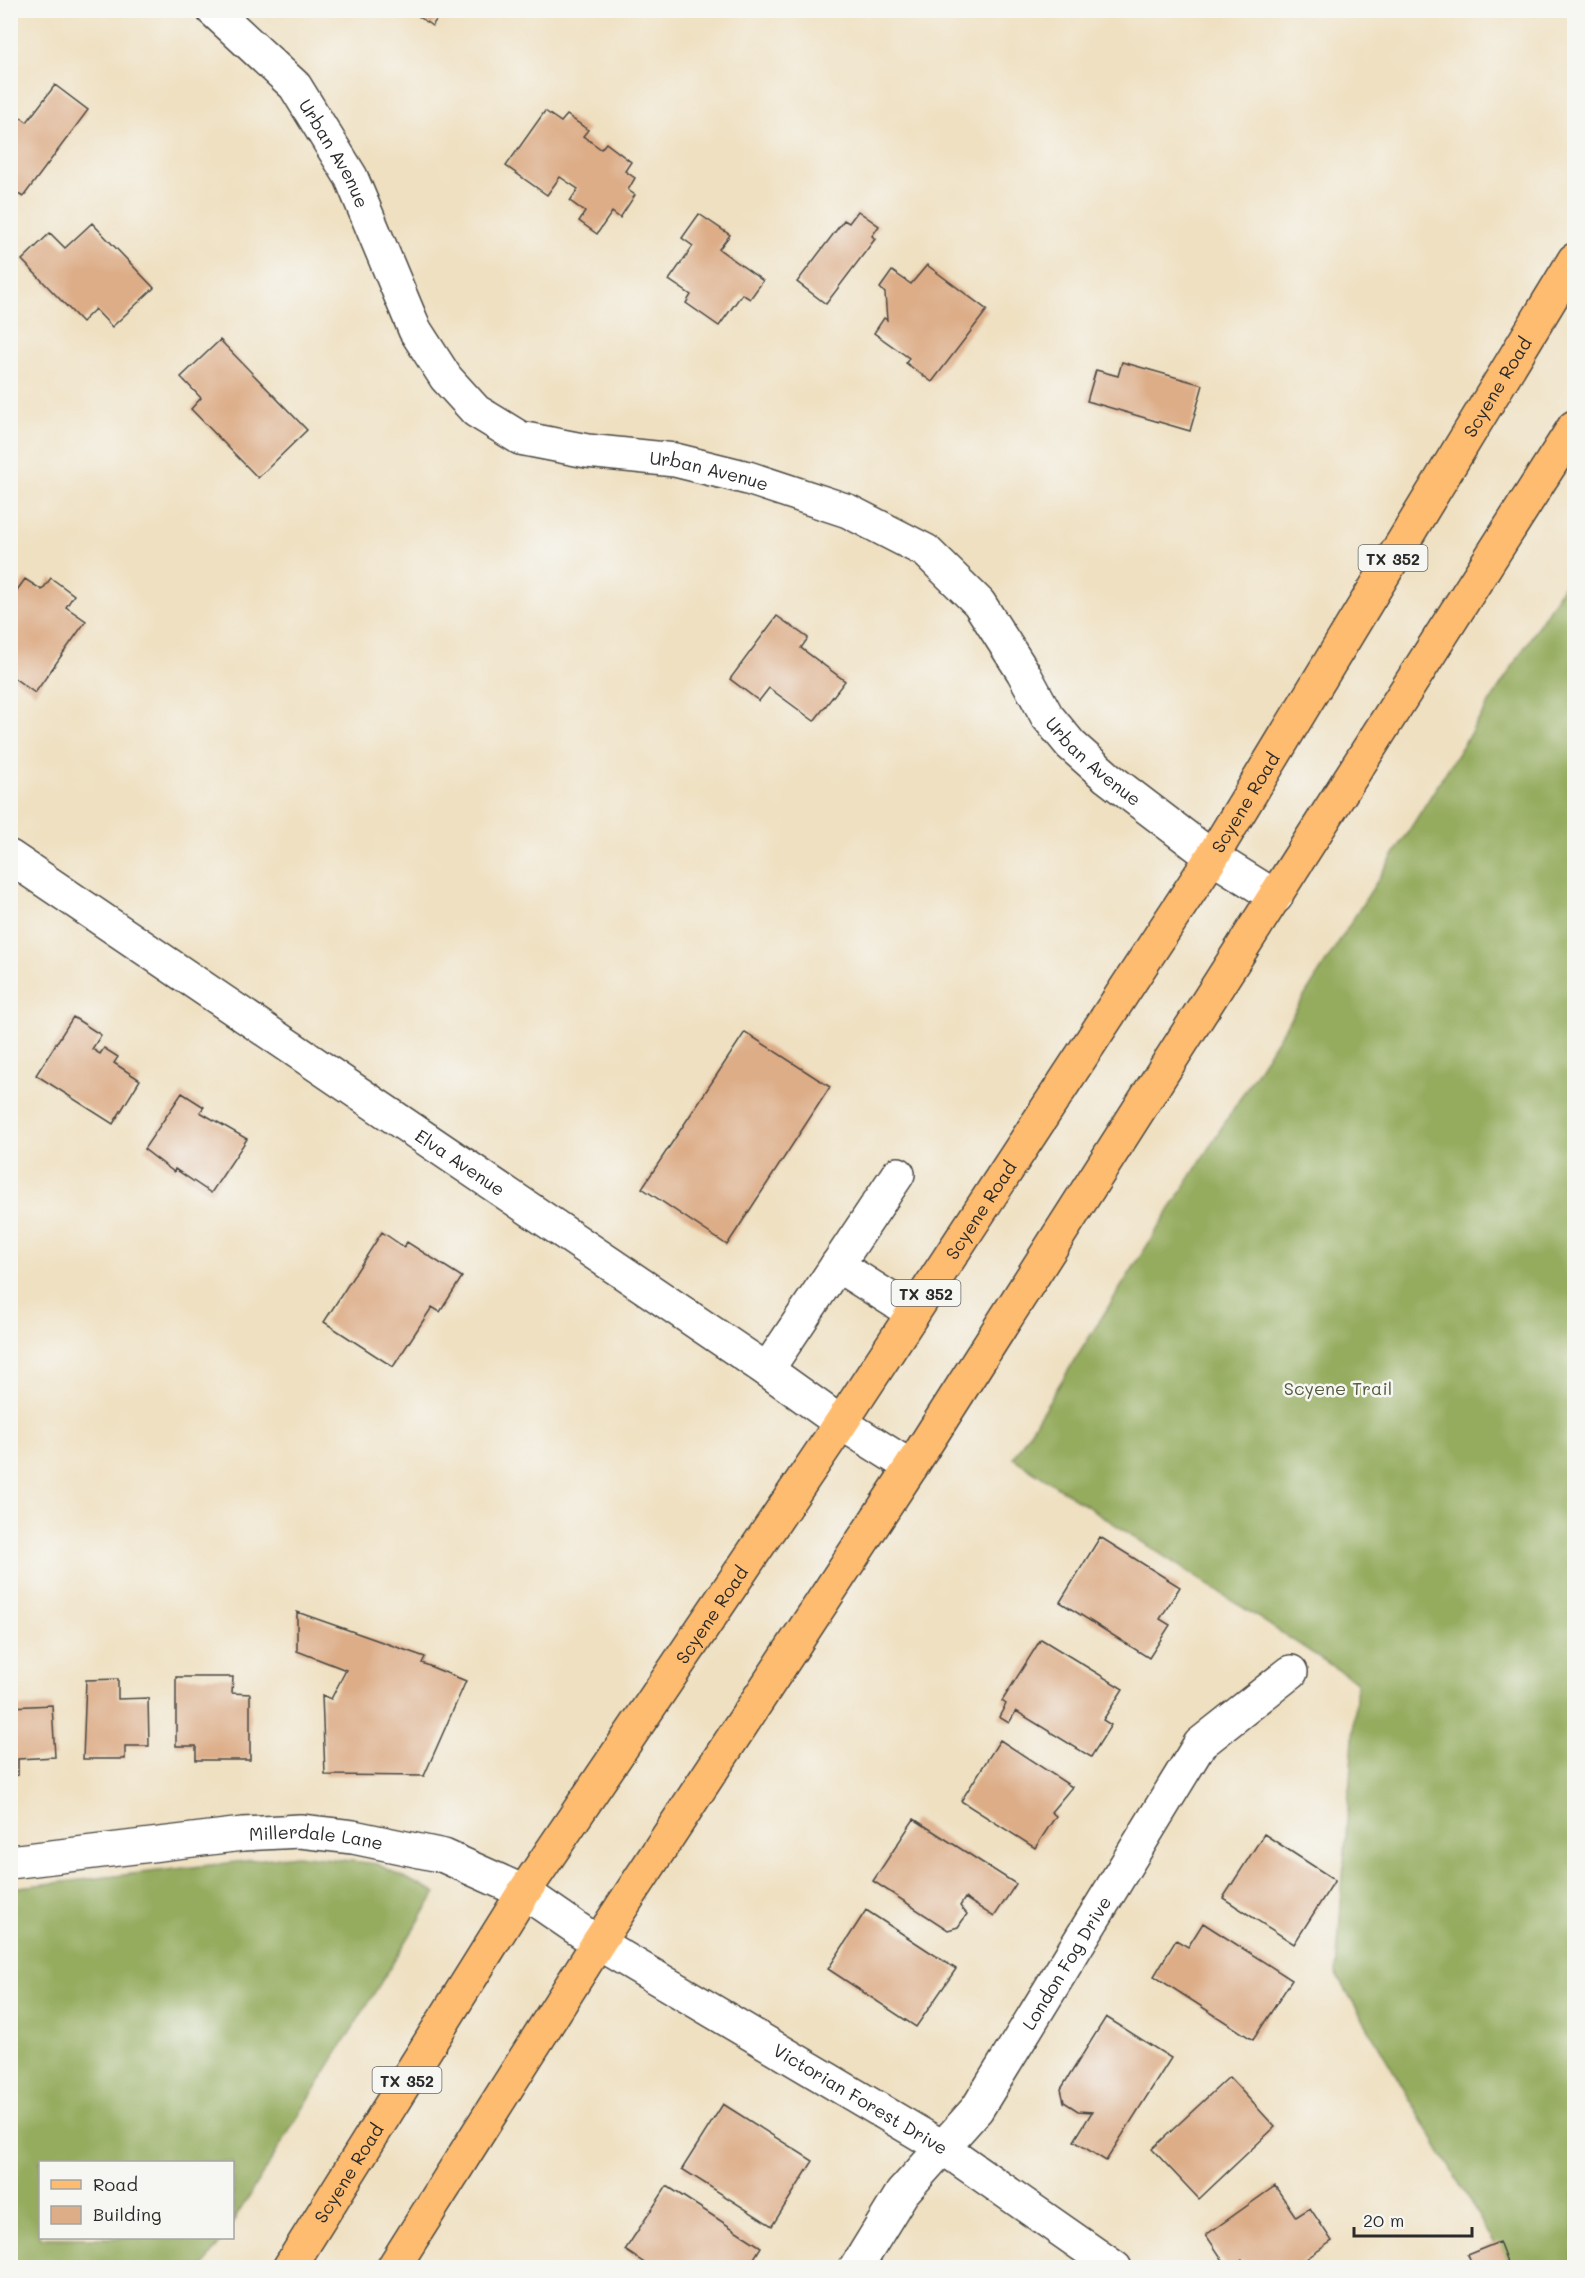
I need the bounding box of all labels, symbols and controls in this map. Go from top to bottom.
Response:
street label: Urban Avenue [294,94,375,211]
street label: Scyene Road [1457,332,1537,441]
street label: Urban Avenue [648,445,772,496]
road number: TX 352 [1358,545,1428,571]
street label: Urban Avenue [1040,712,1146,811]
street label: Scyene Road [1205,748,1285,857]
street label: Elva Avenue [411,1123,510,1201]
street label: Scyene Road [939,1156,1022,1264]
road number: TX 352 [892,1280,960,1306]
park label: Scyene Trail [1284,1376,1392,1400]
street label: Scyene Road [670,1561,753,1668]
street label: Millerdale Lane [248,1819,385,1855]
street label: London Fog Drive [1016,1891,1116,2034]
street label: Victorian Forest Drive [769,2038,952,2160]
road number: TX 352 [372,2067,442,2093]
street label: Scyene Road [308,2119,389,2227]
legend [39,2161,234,2239]
text: Road [93,2172,138,2196]
scale bar [1354,2200,1472,2238]
text: Building [93,2202,161,2226]
text: 20 m [1363,2208,1404,2232]

